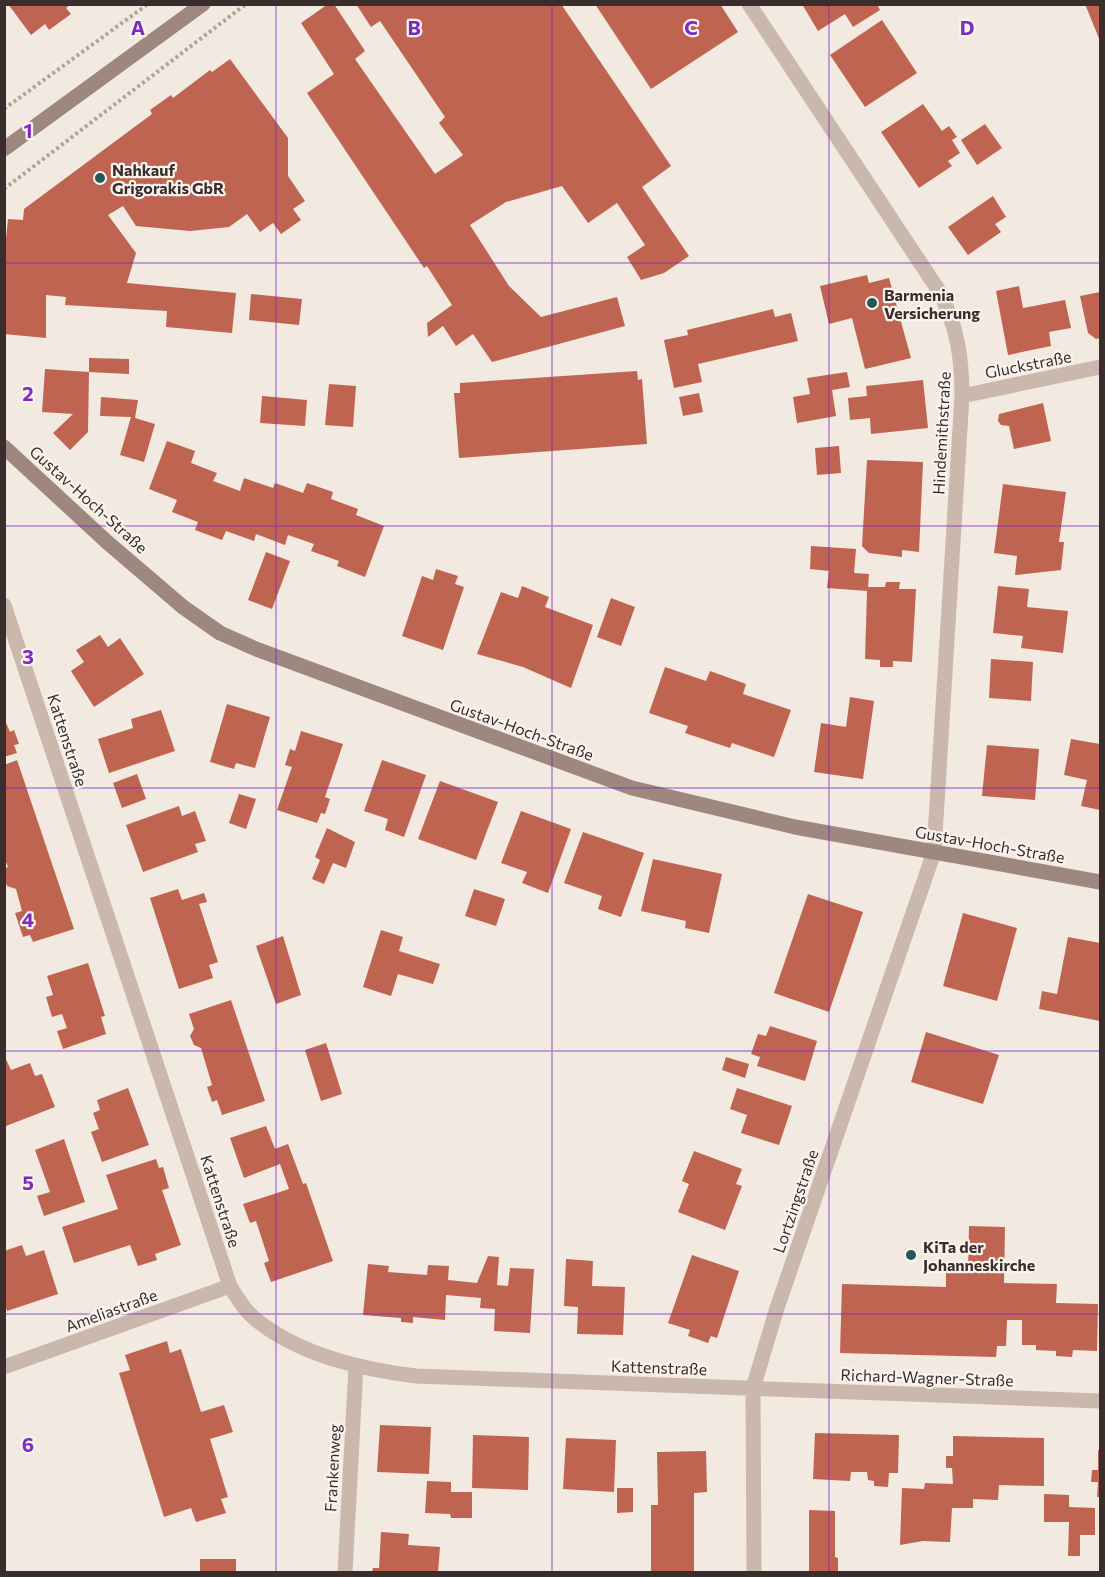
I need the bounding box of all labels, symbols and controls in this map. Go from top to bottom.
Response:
text: A [131,15,145,39]
text: B [407,15,421,39]
text: C [684,15,698,39]
text: D [960,15,974,39]
text: 1 [23,118,33,142]
place label: Nahkauf Grigorakis GbR [112,160,224,197]
marker: Nahkauf Grigorakis GbR [93,171,107,185]
place label: Barmenia Versicherung [884,285,980,322]
marker: Barmenia Versicherung [865,296,879,310]
street label: Gluckstraße [983,346,1073,382]
street label: Hindemithstraße [928,371,954,495]
text: 2 [22,381,34,405]
street label: Gustav-Hoch-Straße [26,441,152,557]
text: 3 [22,644,34,668]
street label: Kattenstraße [44,691,92,789]
street label: Gustav-Hoch-Straße [448,694,596,764]
street label: Gustav-Hoch-Straße [914,821,1066,867]
text: 4 [22,907,34,931]
street label: Lortzingstraße [768,1147,822,1255]
street label: Kattenstraße [197,1152,245,1250]
text: 5 [22,1170,34,1194]
place label: KiTa der Johanneskirche [923,1237,1035,1274]
marker: KiTa der Johanneskirche [904,1248,918,1262]
street label: Ameliastraße [62,1285,160,1335]
street label: Kattenstraße [611,1356,707,1378]
street label: Richard-Wagner-Straße [840,1364,1014,1390]
street label: Frankenweg [320,1423,344,1512]
text: 6 [22,1432,34,1456]

